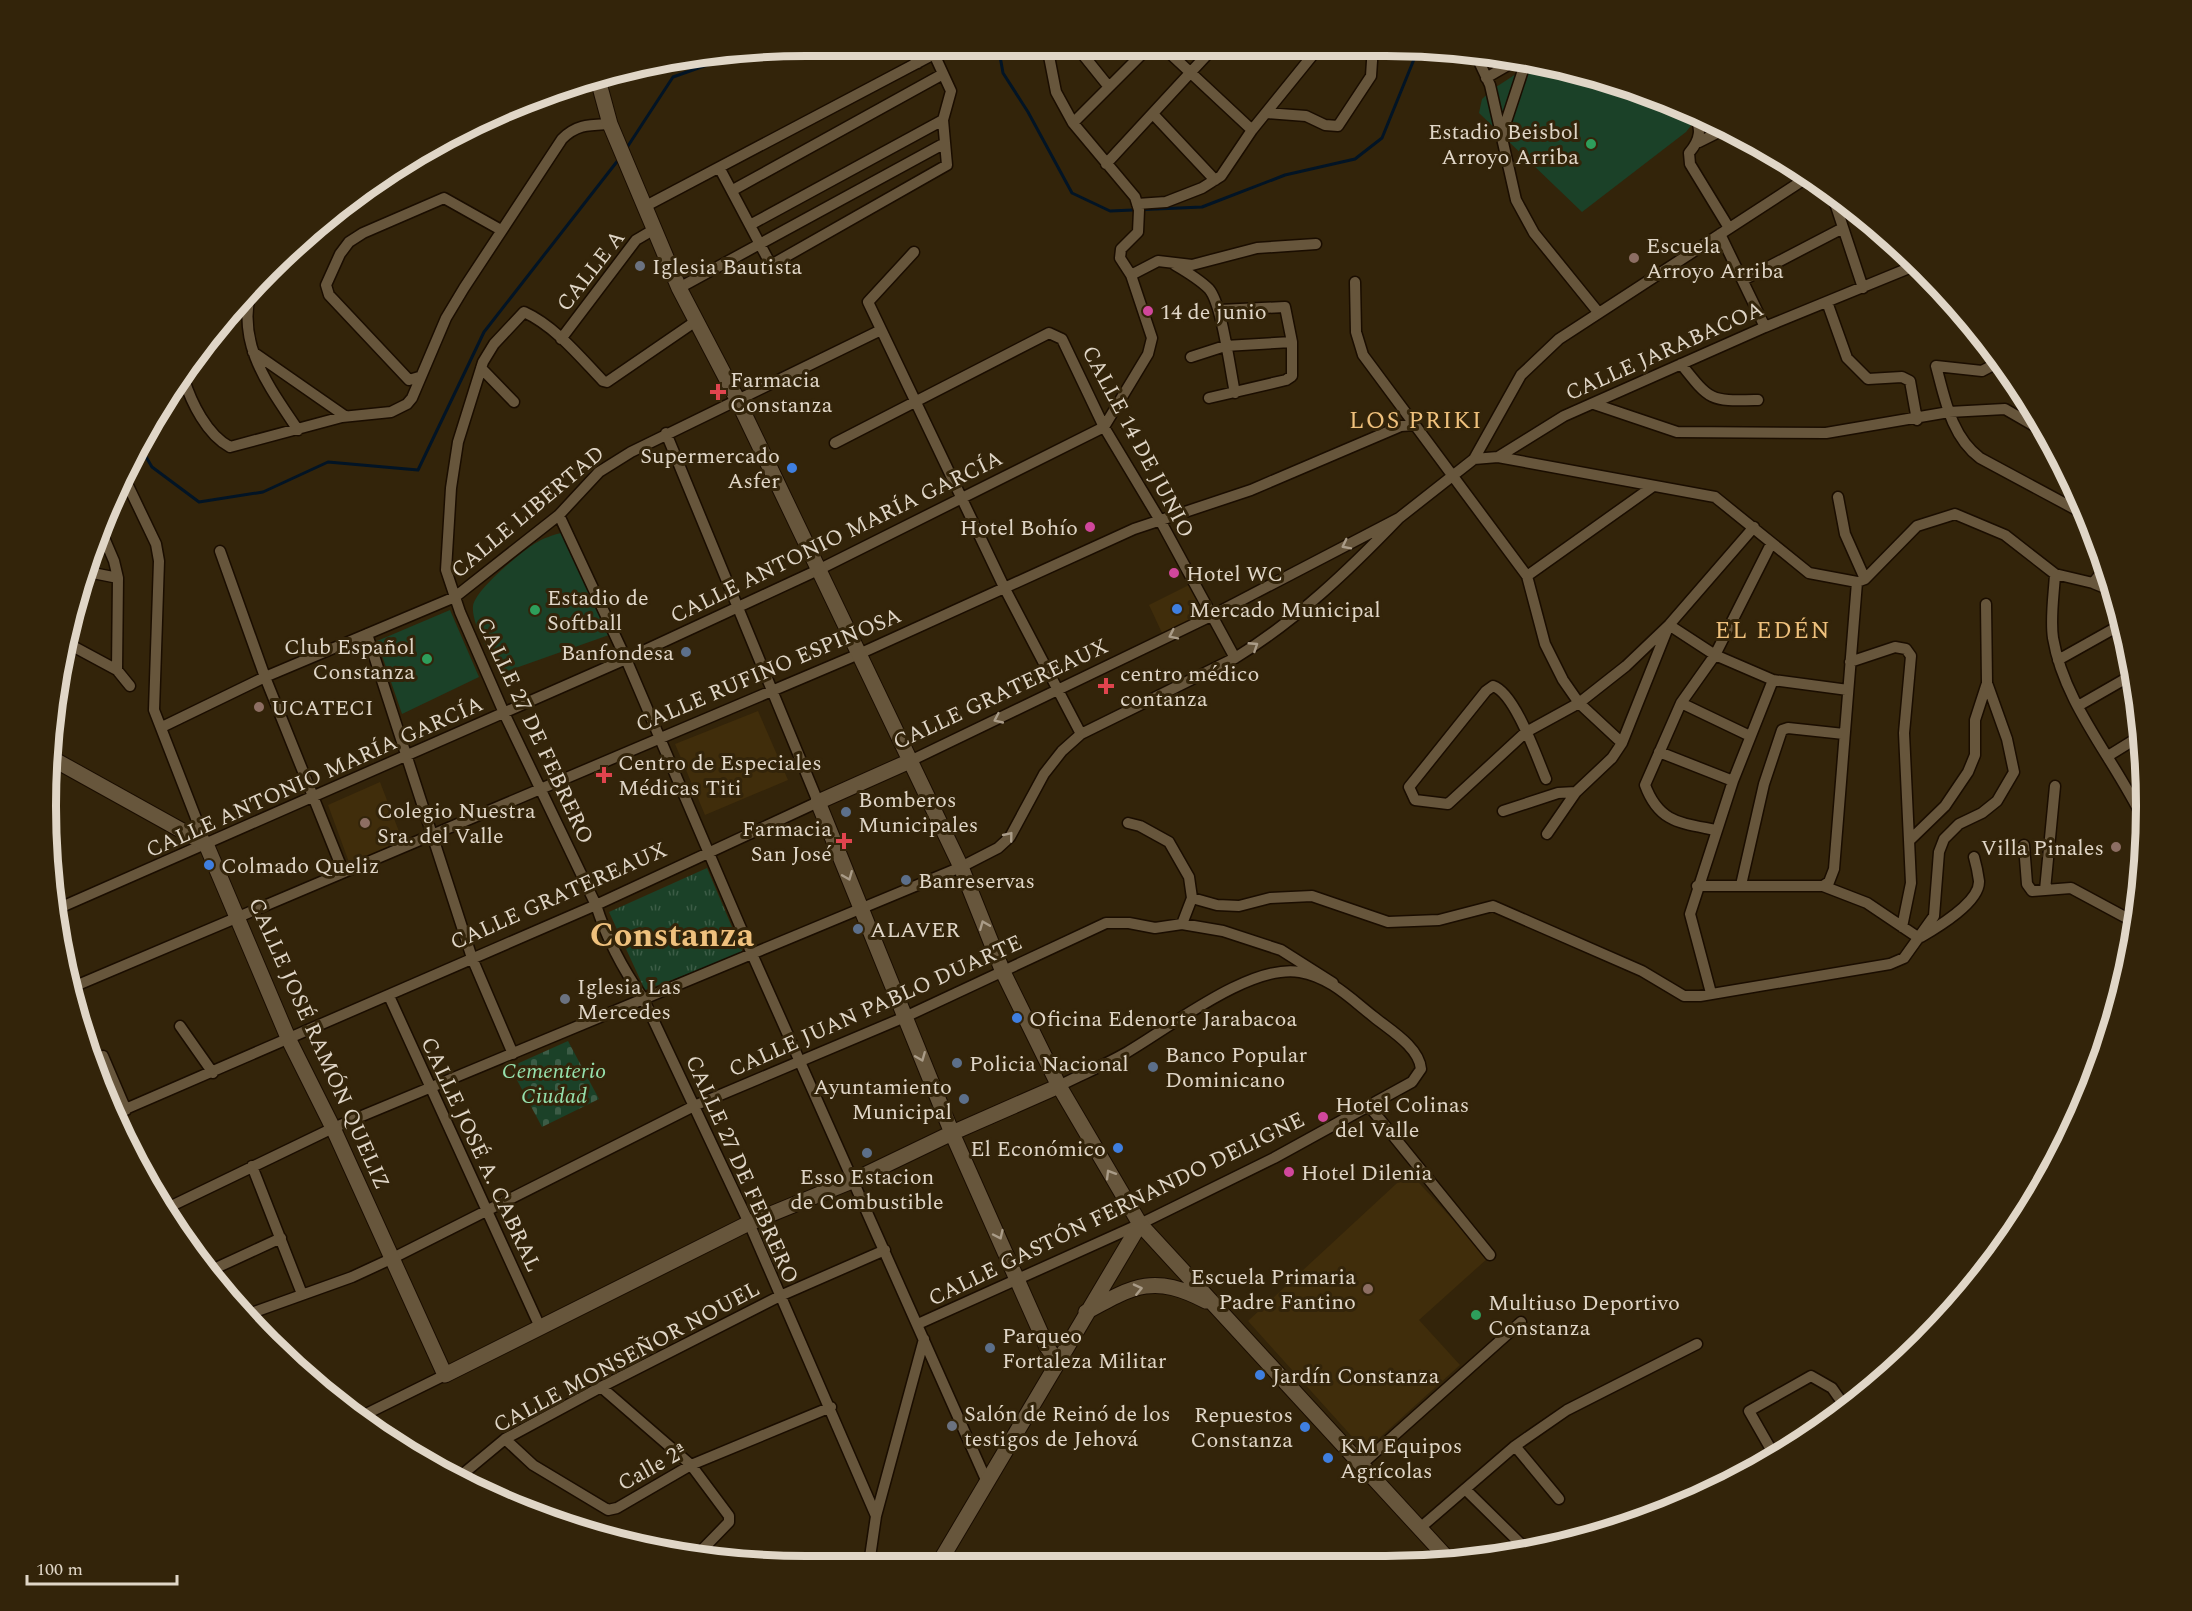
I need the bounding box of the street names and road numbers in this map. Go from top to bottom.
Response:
street label: CALLE A [549,223,634,319]
street label: CALLE JARABACOA [1560,293,1769,410]
street label: CALLE 14 DE JUNIO [1073,340,1202,544]
street label: CALLE LIBERTAD [444,438,612,587]
street label: CALLE ANTONIO MARÍA GARCÍA [665,442,1009,632]
street label: CALLE RUFINO ESPINOSA [630,599,907,741]
street label: CALLE 27 DE FEBRERO [467,612,602,850]
street label: CALLE GRATEREAUX [887,630,1114,759]
street label: CALLE ANTONIO MARÍA GARCÍA [141,688,489,867]
street label: CALLE GRATEREAUX [445,834,672,959]
street label: CALLE JOSÉ RAMÓN QUELIZ [239,893,398,1195]
street label: CALLE JUAN PABLO DUARTE [723,927,1028,1086]
street label: CALLE JOSÉ A. CABRAL [412,1032,550,1278]
street label: CALLE 27 DE FEBRERO [676,1050,807,1289]
street label: CALLE GASTÓN FERNANDO DELIGNE [923,1103,1311,1315]
street label: CALLE MONSEÑOR NOUEL [487,1273,766,1442]
street label: Calle 2ª [612,1435,694,1500]

